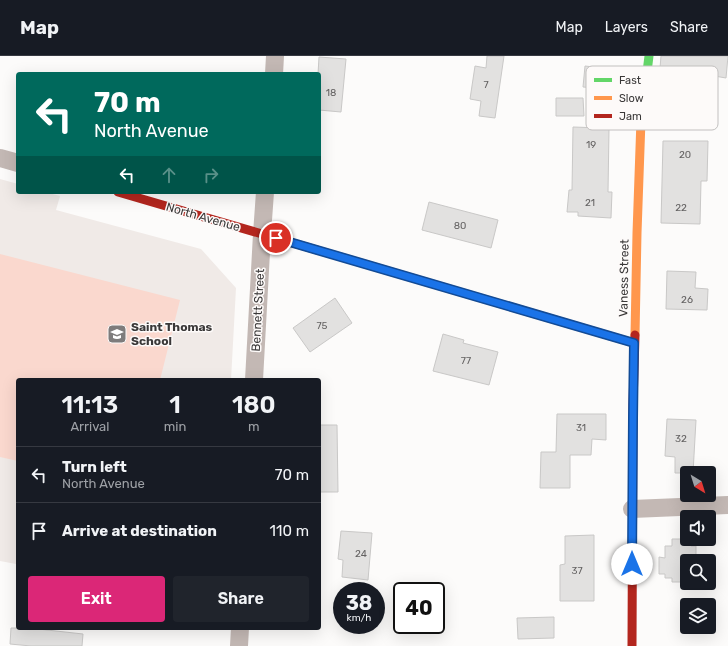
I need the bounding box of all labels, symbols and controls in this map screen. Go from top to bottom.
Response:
text: Map [20,16,59,39]
text: Map [556,19,583,36]
text: Layers [605,19,648,36]
text: Share [670,19,708,36]
legend [586,66,718,130]
text: Fast [619,74,642,87]
house number: 7 [483,79,489,91]
text: 70 m [94,86,161,119]
house number: 18 [326,87,336,99]
icon: left [28,88,80,140]
text: Slow [619,92,644,105]
text: Jam [619,110,642,123]
text: North Avenue [94,120,209,142]
house number: 19 [586,139,596,151]
house number: 20 [679,149,691,161]
icon: left [116,164,138,186]
icon: ahead [158,164,180,186]
icon: right [200,164,222,186]
house number: 21 [585,197,595,209]
street label: North Avenue [164,200,242,234]
house number: 22 [675,202,687,214]
house number: 80 [454,220,466,232]
pin [259,221,293,255]
icon: arrive [265,227,287,249]
street label: Vaness Street [616,239,632,317]
street label: Bennett Street [249,268,267,352]
house number: 26 [681,294,693,306]
place label: Saint Thomas School [131,320,213,348]
house number: 75 [316,320,328,332]
school or university icon: Saint Thomas School [106,323,128,345]
house number: 77 [461,355,471,367]
text: 11:13 [62,391,118,419]
text: 1 [169,391,181,419]
text: 180 [232,391,275,419]
text: Arrival [70,419,109,434]
text: min [164,419,186,434]
text: m [248,419,259,434]
house number: 31 [576,422,586,434]
house number: 32 [675,433,687,445]
text: Turn left [62,458,127,476]
icon: left [28,464,50,486]
text: 70 m [275,466,309,484]
north arrow [680,466,716,502]
map controls [680,466,716,634]
text: North Avenue [62,476,145,491]
button: sound [680,510,716,546]
icon: arrive [28,520,50,542]
text: Arrive at destination [62,522,217,540]
text: 110 m [270,522,309,540]
position arrow [611,543,653,585]
house number: 24 [355,548,367,560]
button: search [680,554,716,590]
house number: 37 [571,565,583,577]
button: Exit [28,576,165,622]
button: Share [173,576,309,622]
speed limit sign: 40 [393,582,445,634]
text: 38 [346,591,372,615]
button: layers [680,598,716,634]
text: km/h [347,612,371,624]

